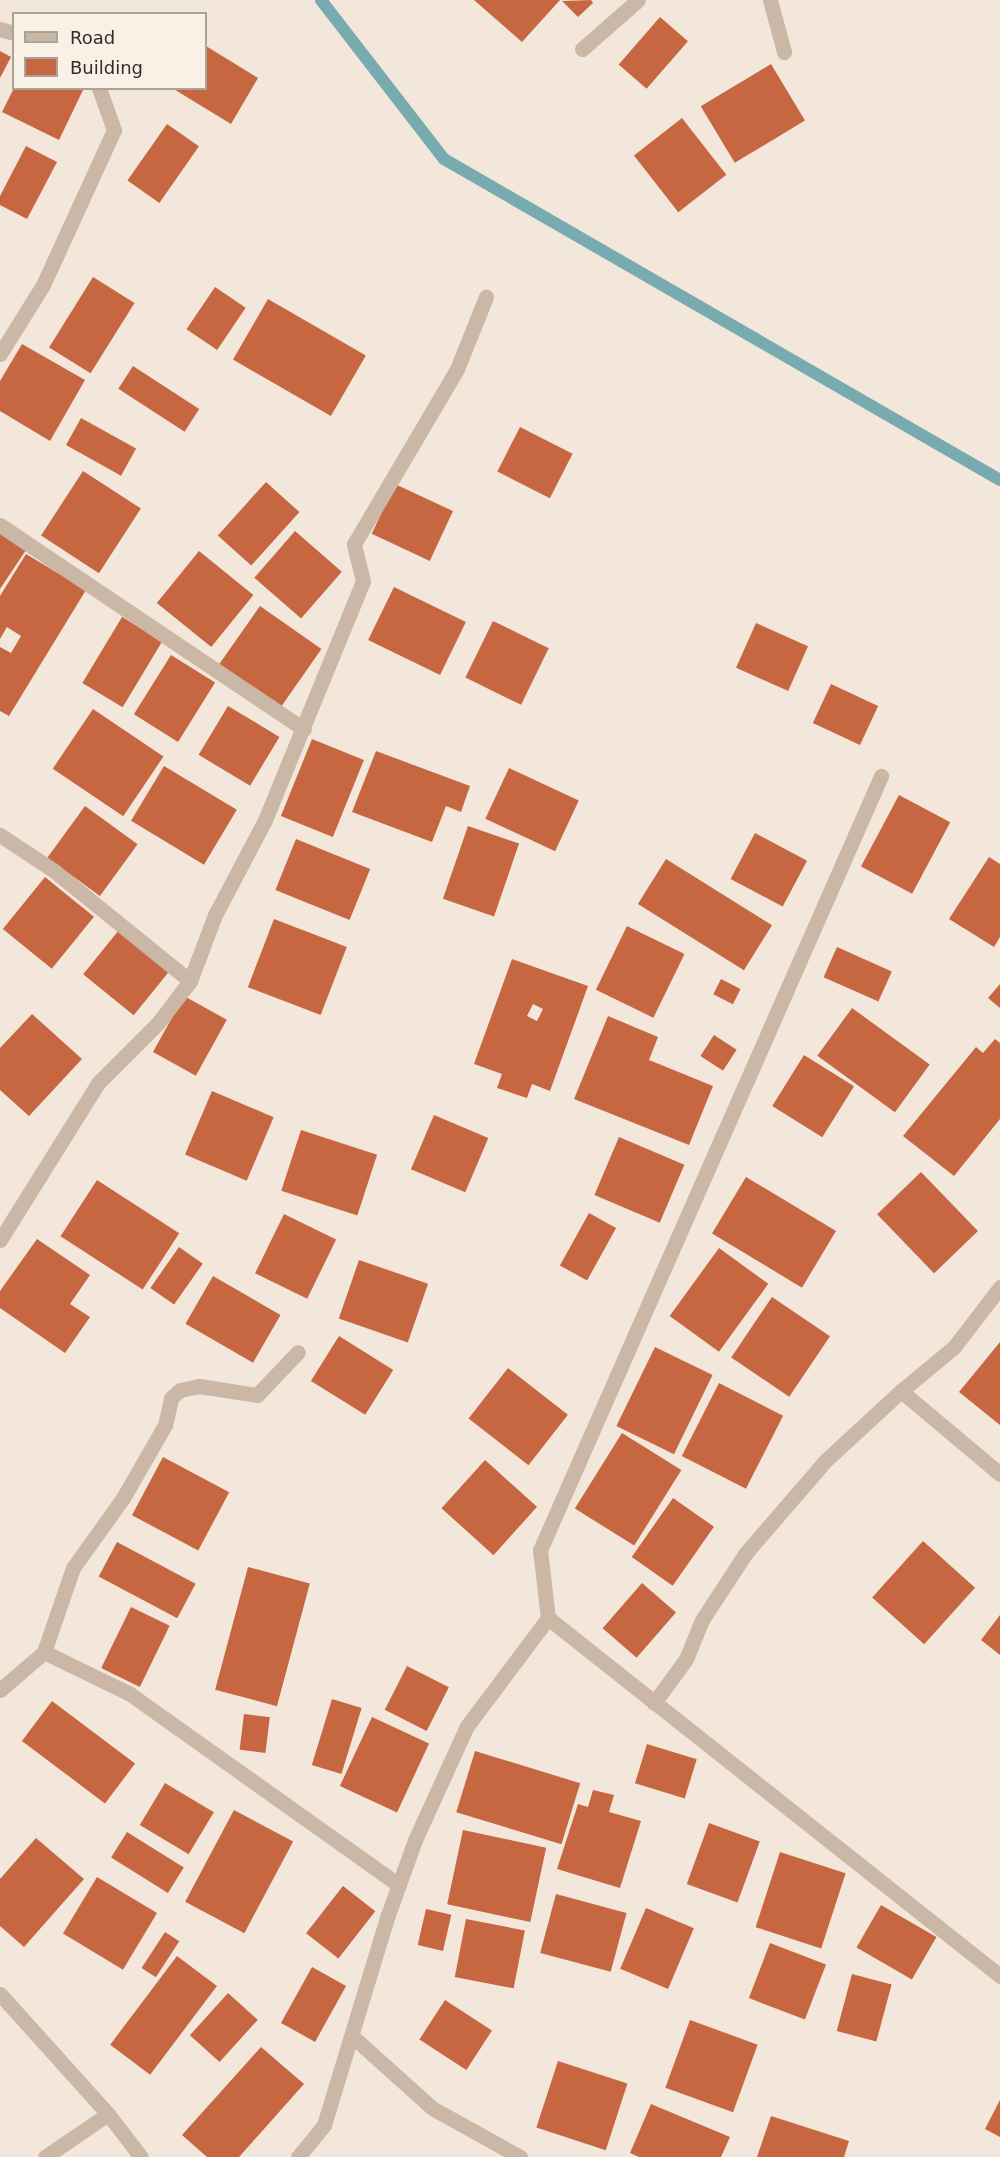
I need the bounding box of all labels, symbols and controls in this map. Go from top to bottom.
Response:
legend [12,12,207,90]
text: Road [70,27,115,48]
text: Building [70,57,143,78]

